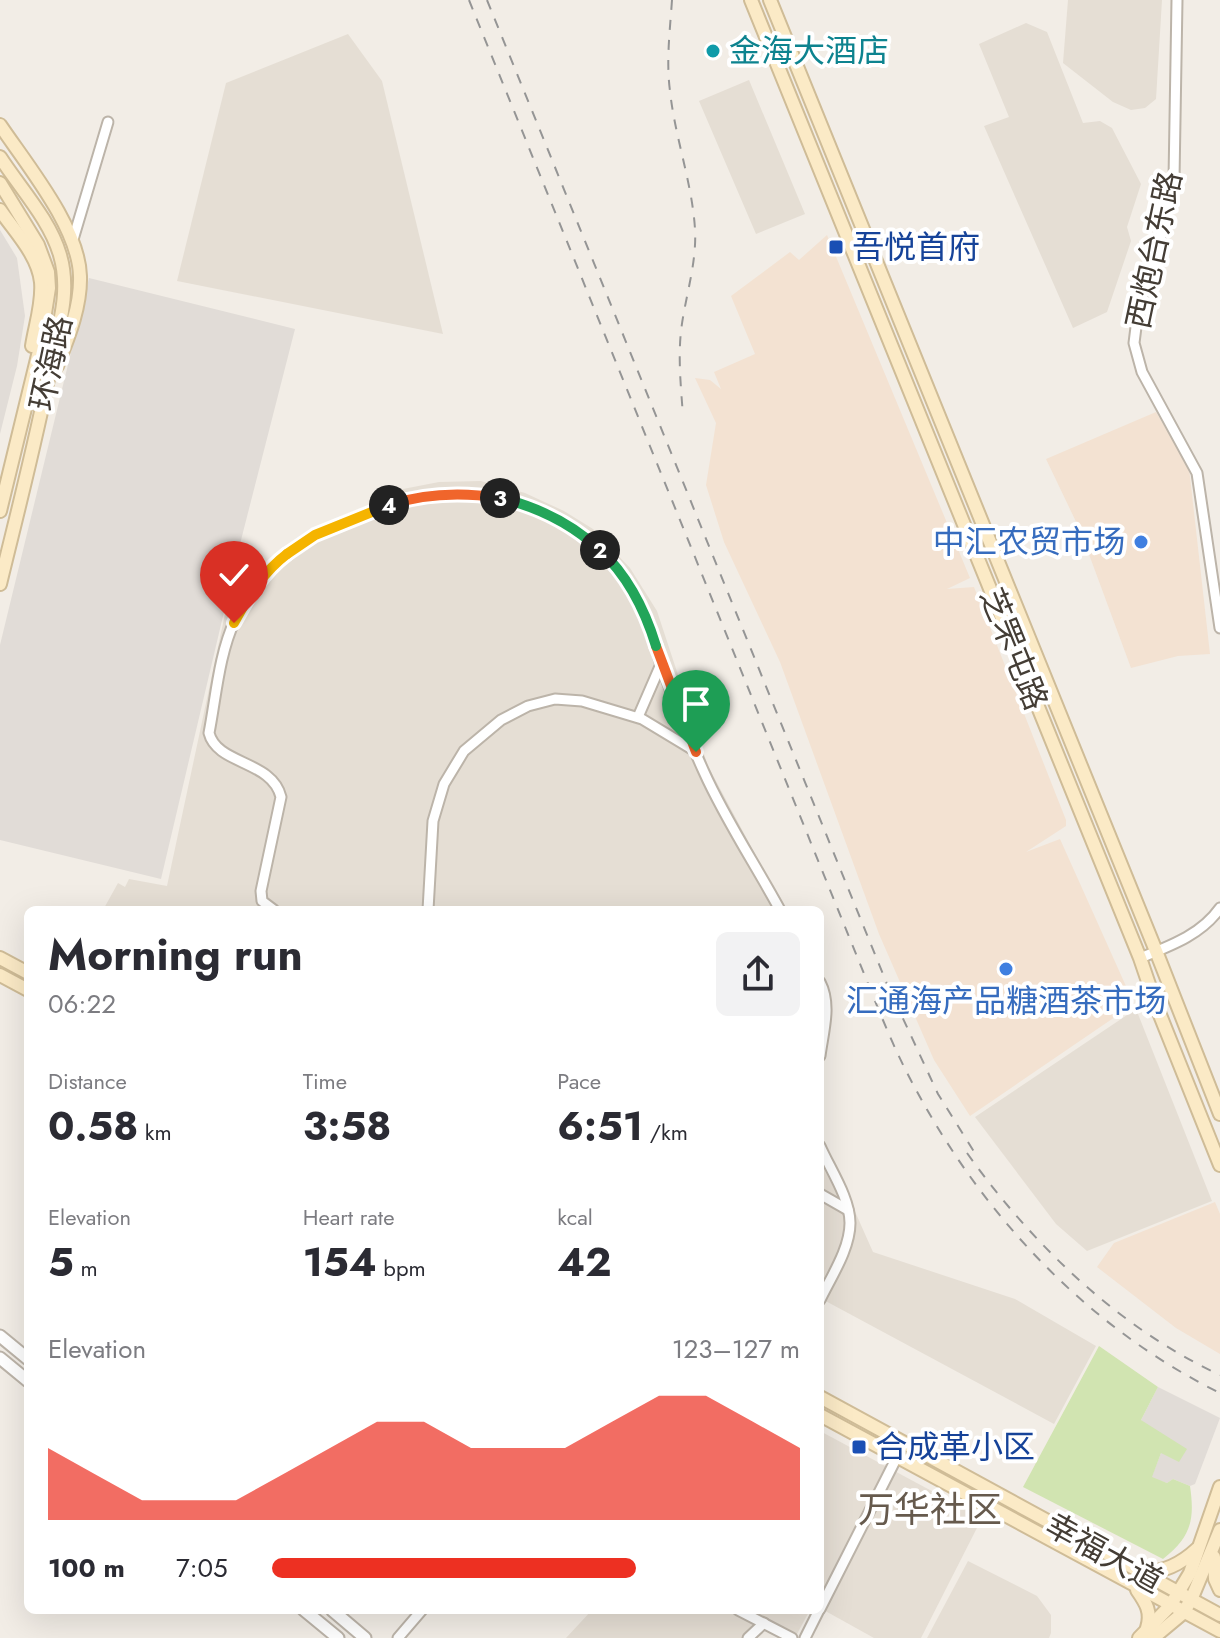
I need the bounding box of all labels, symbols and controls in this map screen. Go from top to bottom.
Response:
place label: 金海大酒店 [729,28,889,74]
marker: 金海大酒店 [704,42,722,60]
street label: 西炮台东路 [1115,167,1193,333]
place label: 吾悦首府 [852,224,980,270]
marker: 吾悦首府 [827,238,845,256]
street label: 环海路 [19,311,83,415]
pin: 3 [480,478,520,518]
text: 3 [493,482,507,514]
pin: 4 [369,485,409,525]
text: 4 [381,489,397,521]
place label: 中汇农贸市场 [933,519,1125,565]
pin: 2 [580,530,620,570]
marker: 中汇农贸市场 [1132,533,1150,551]
text: 2 [593,534,607,566]
pin [200,541,268,623]
icon: check [212,553,256,597]
street label: 芝罘屯路 [969,581,1059,717]
pin [662,670,730,752]
icon: arrive [674,682,718,726]
text: Morning run [48,923,303,987]
button: share [716,932,800,1016]
marker: 汇通海产品糖酒茶市场 [997,960,1015,978]
place label: 汇通海产品糖酒茶市场 [846,978,1166,1024]
text: 06:22 [48,985,116,1023]
text: Distance [48,1065,127,1097]
text: Time [303,1065,347,1097]
text: Pace [557,1065,601,1097]
text: 0.58 [48,1097,138,1155]
text: 3:58 [303,1097,391,1155]
text: 6:51 [557,1097,643,1155]
text: km [138,1116,172,1148]
text: /km [643,1116,688,1148]
text: Elevation [48,1201,131,1233]
text: Heart rate [303,1201,394,1233]
text: kcal [557,1201,593,1233]
text: 5 [48,1233,74,1291]
text: 154 [303,1233,377,1291]
text: 42 [557,1233,612,1291]
text: m [74,1252,98,1284]
text: bpm [377,1252,426,1284]
text: Elevation [48,1330,146,1368]
text: 123–127 m [672,1330,800,1368]
place label: 合成革小区 [875,1424,1035,1470]
marker: 合成革小区 [850,1438,868,1456]
district label: 万华社区 [858,1483,1002,1535]
street label: 幸福大道 [1037,1502,1171,1604]
text: 100 m [48,1549,125,1587]
text: 7:05 [176,1549,228,1587]

